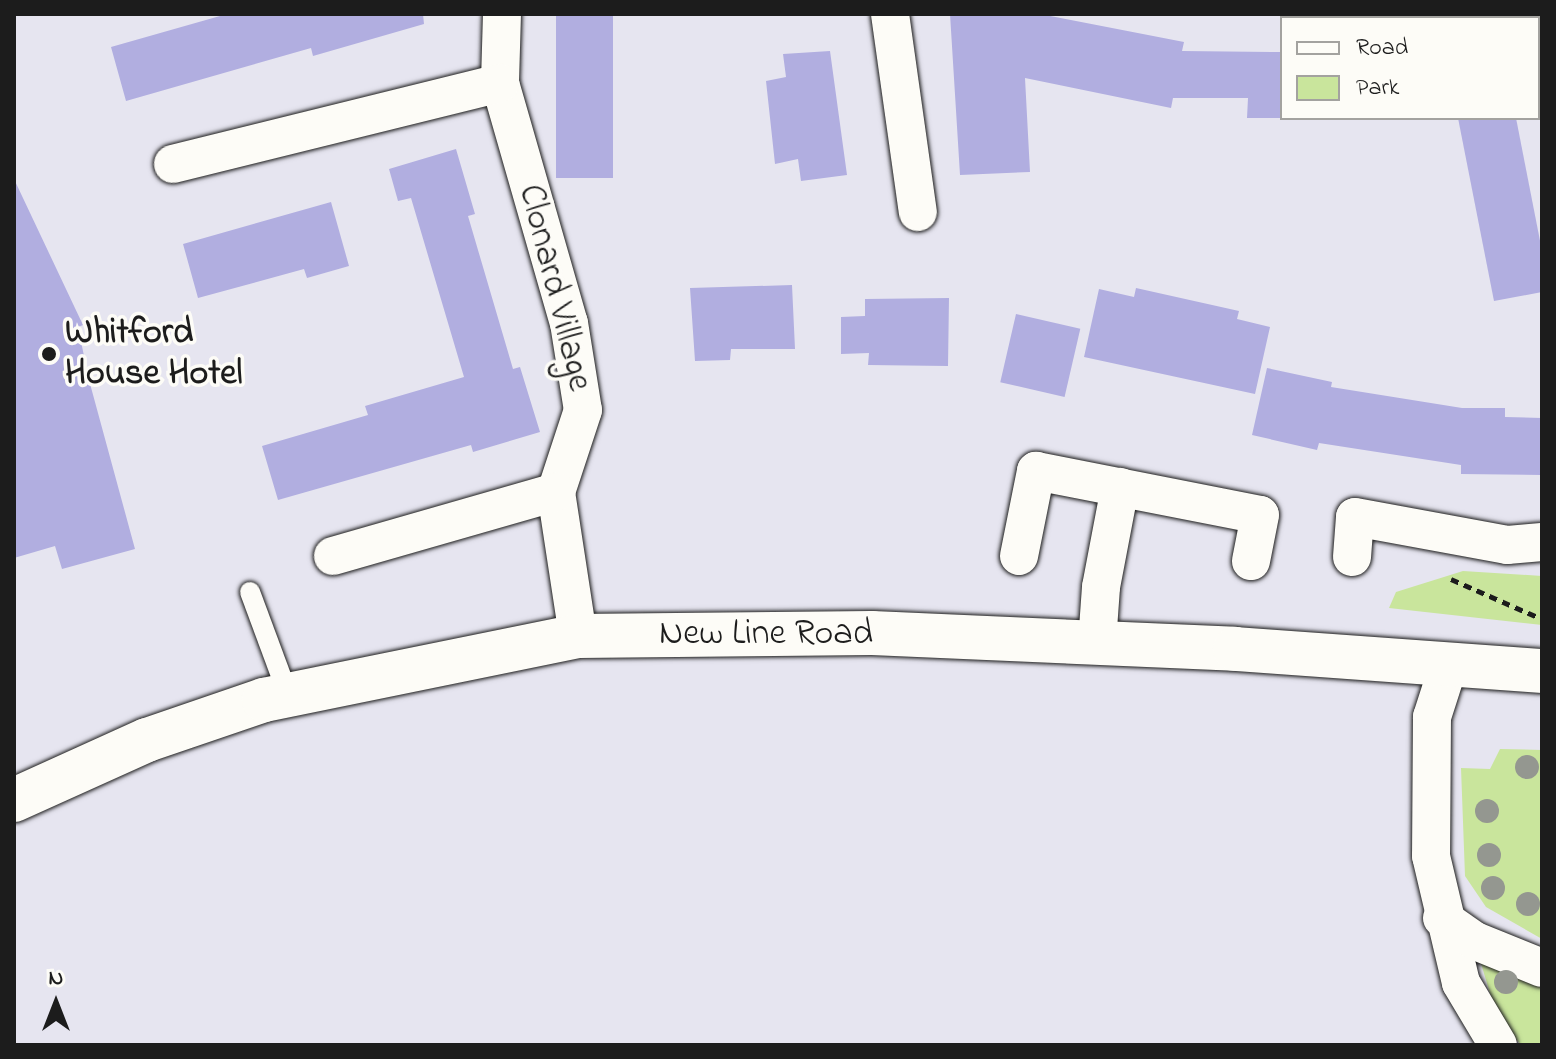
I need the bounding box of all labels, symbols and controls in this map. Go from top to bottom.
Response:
legend [1280,16,1540,120]
text: Road [1356,31,1408,66]
text: Park [1356,71,1399,106]
street label: Clonard Village [507,180,601,396]
place label: Whitford House Hotel [65,311,242,396]
marker: Whitford House Hotel [40,345,58,363]
street label: New Line Road [659,613,873,657]
north arrow [16,963,96,1043]
text: N [49,963,63,995]

